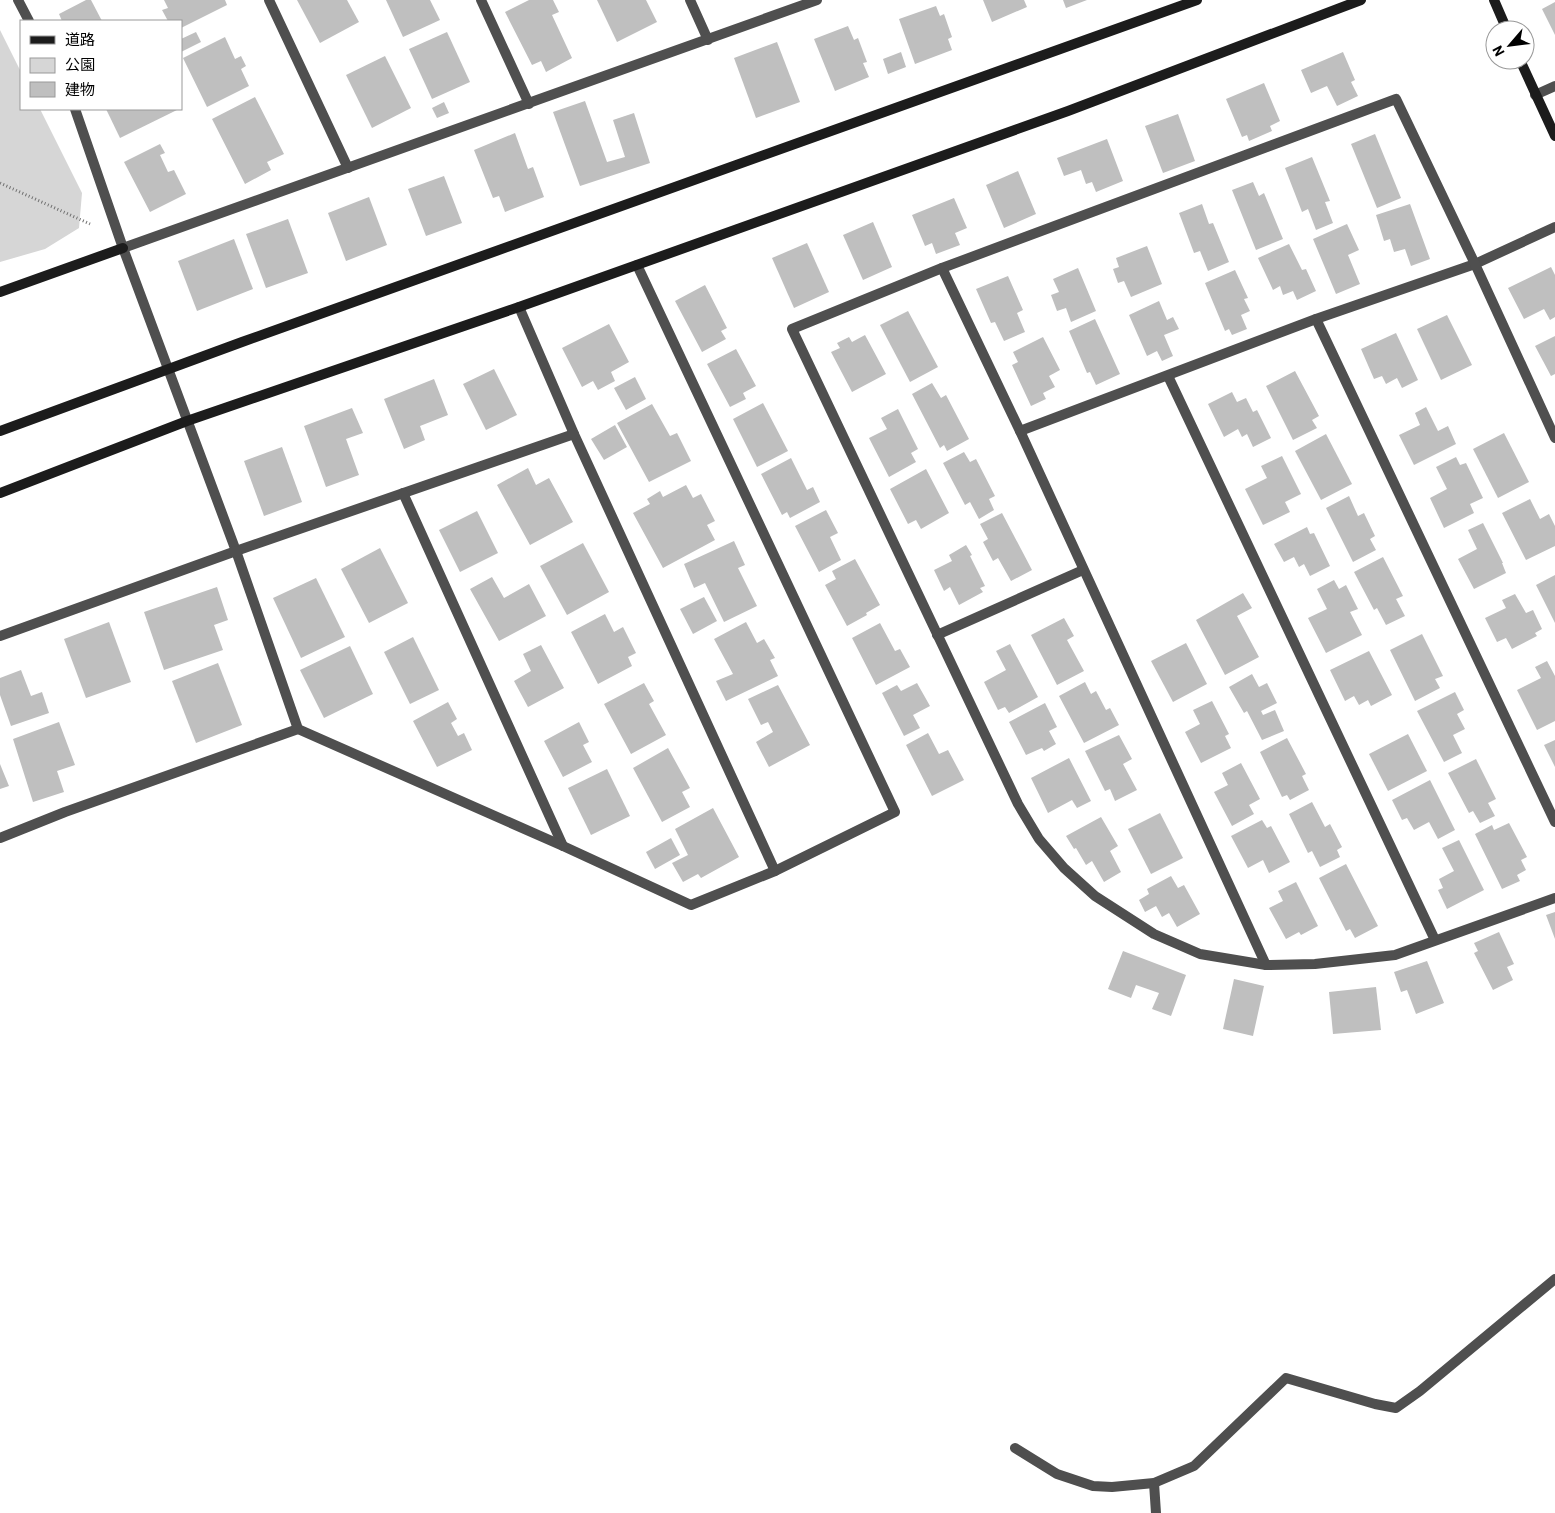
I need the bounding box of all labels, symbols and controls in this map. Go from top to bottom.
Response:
legend [20,20,182,110]
north arrow [1485,20,1535,70]
text: 道路 [65,30,95,48]
text: N [1488,43,1508,59]
text: 公園 [65,55,95,73]
text: 建物 [65,80,95,98]

